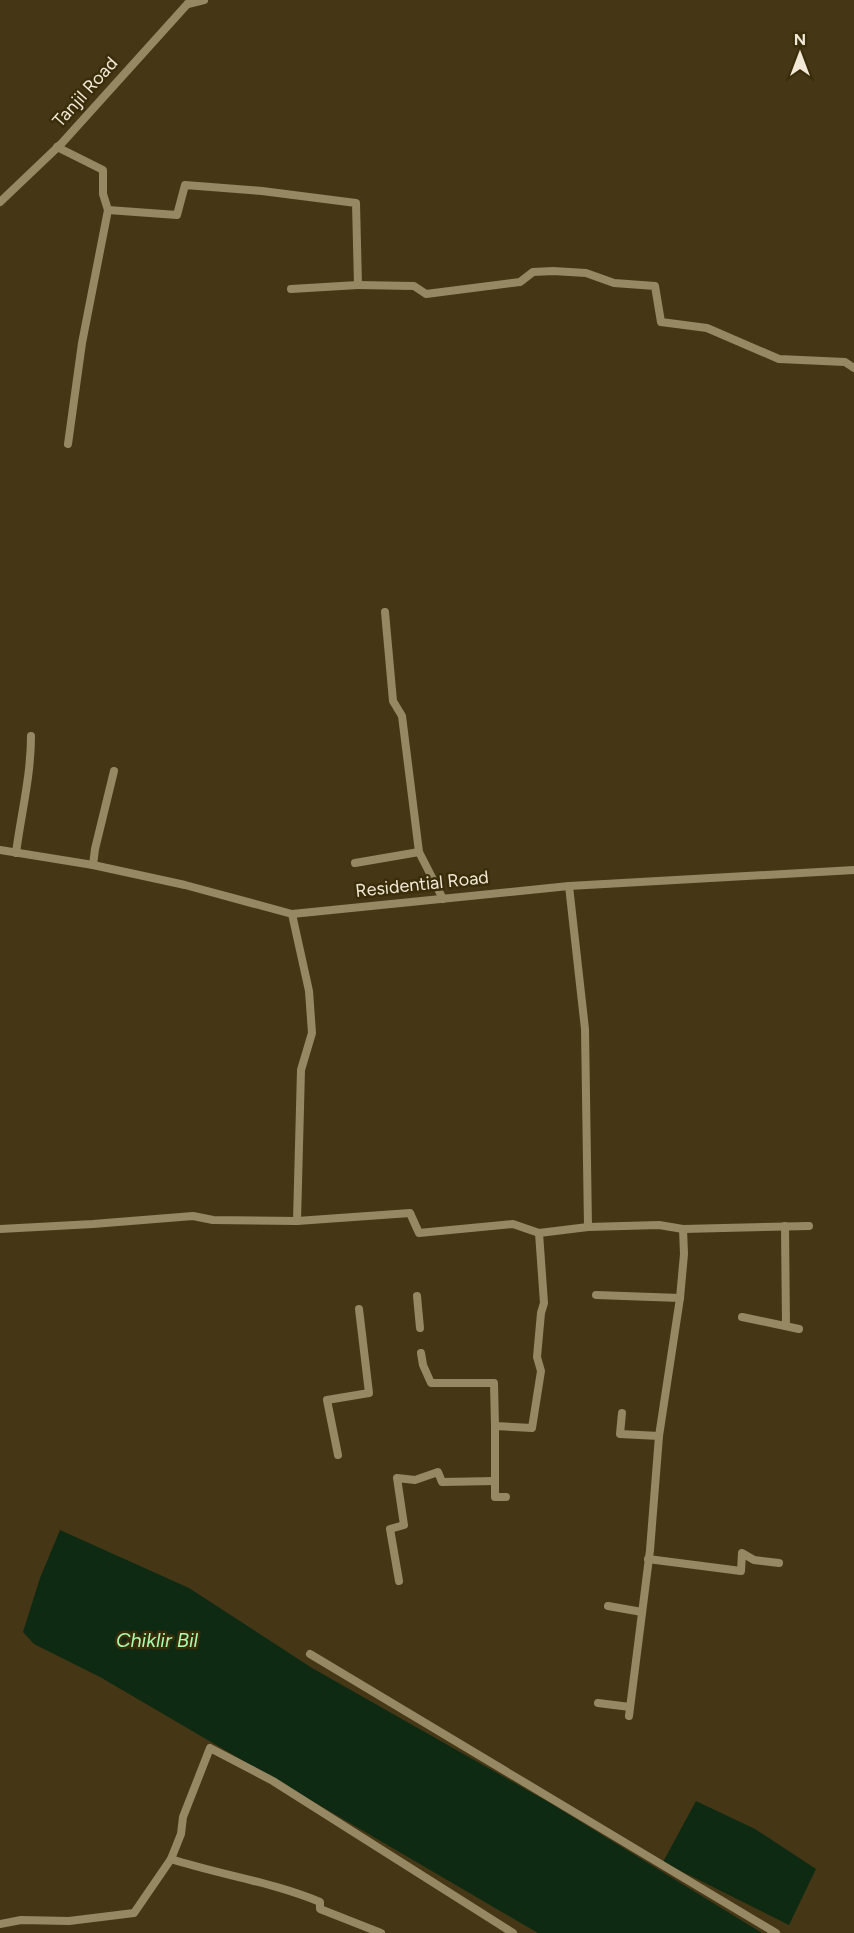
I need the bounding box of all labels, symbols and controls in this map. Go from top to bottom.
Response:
north arrow [770,24,830,84]
text: N [794,30,806,49]
street label: Tanjil Road [48,52,122,132]
street label: Residential Road [354,866,490,902]
water label: Chiklir Bil [116,1628,199,1652]

